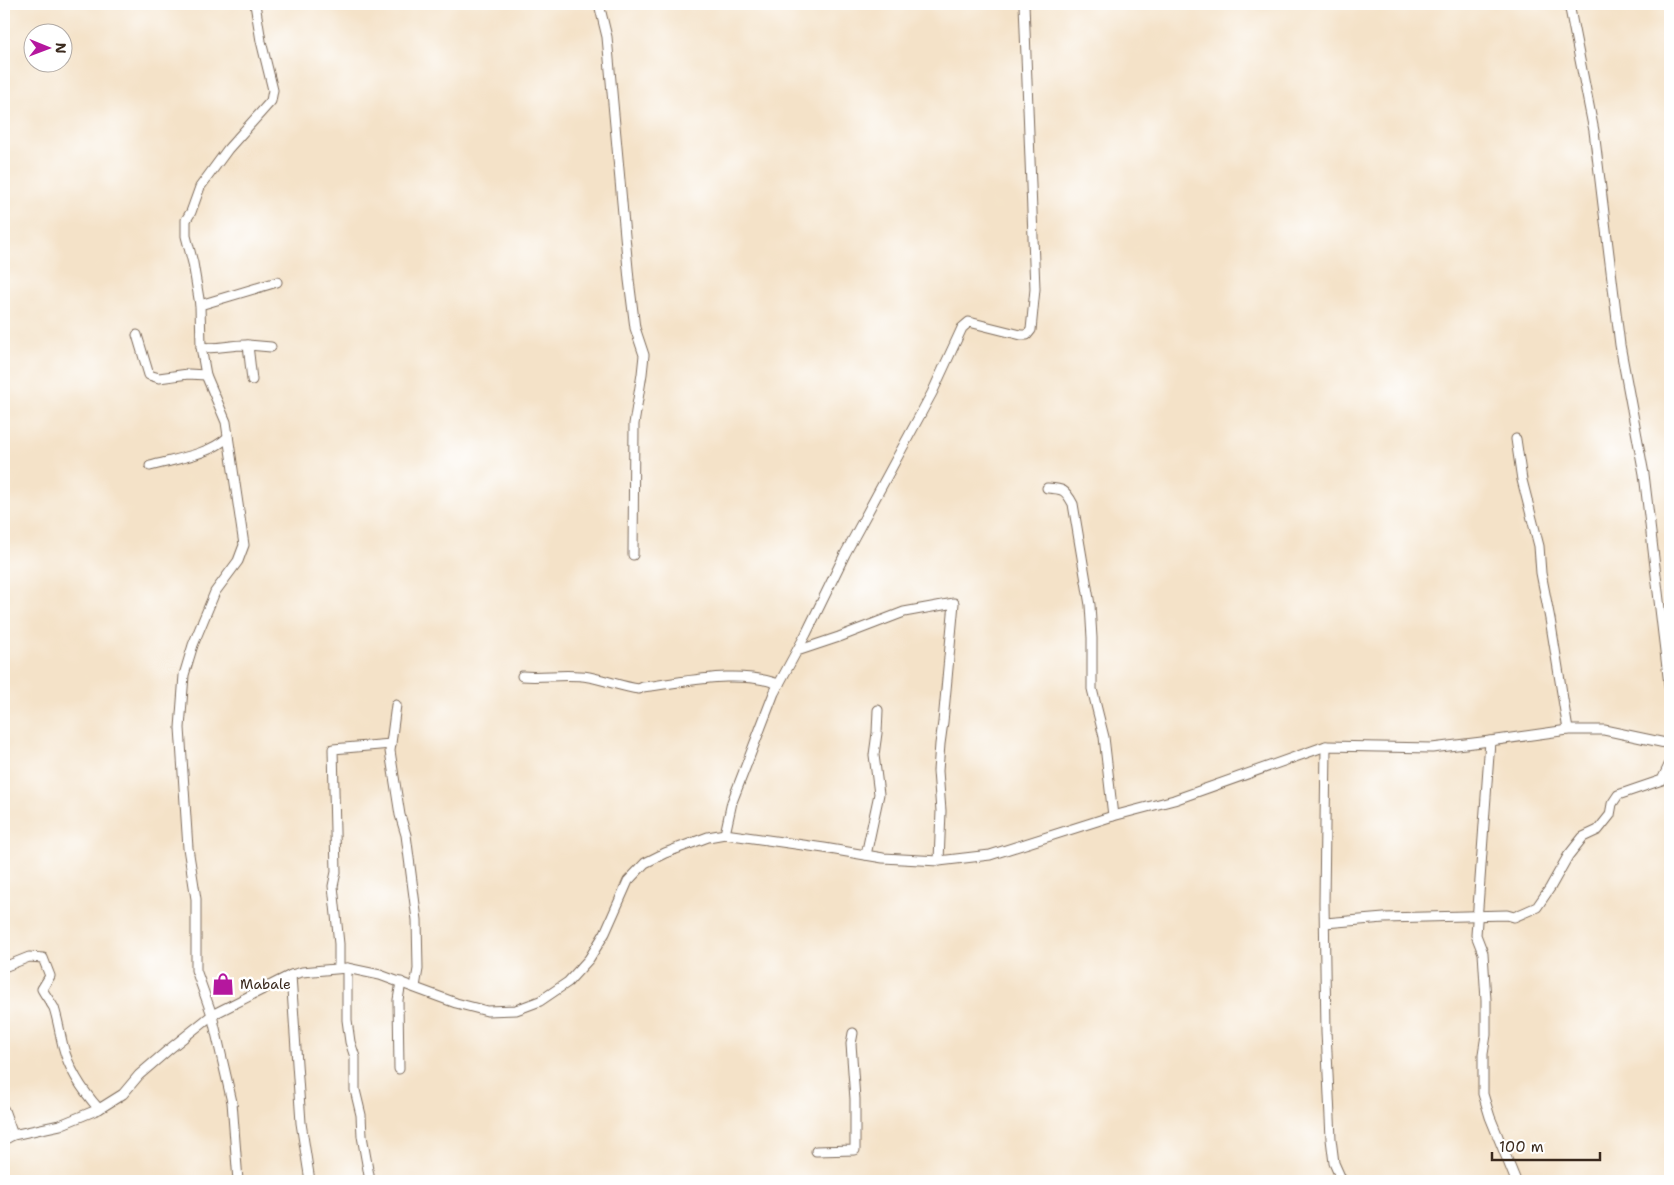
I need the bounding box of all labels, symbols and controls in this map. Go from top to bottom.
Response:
north arrow [22,22,72,72]
text: N [52,43,70,54]
shop icon: Mabale [210,971,236,997]
place label: Mabale [240,975,291,993]
scale bar [1492,1130,1599,1162]
text: 100 m [1499,1137,1544,1157]

